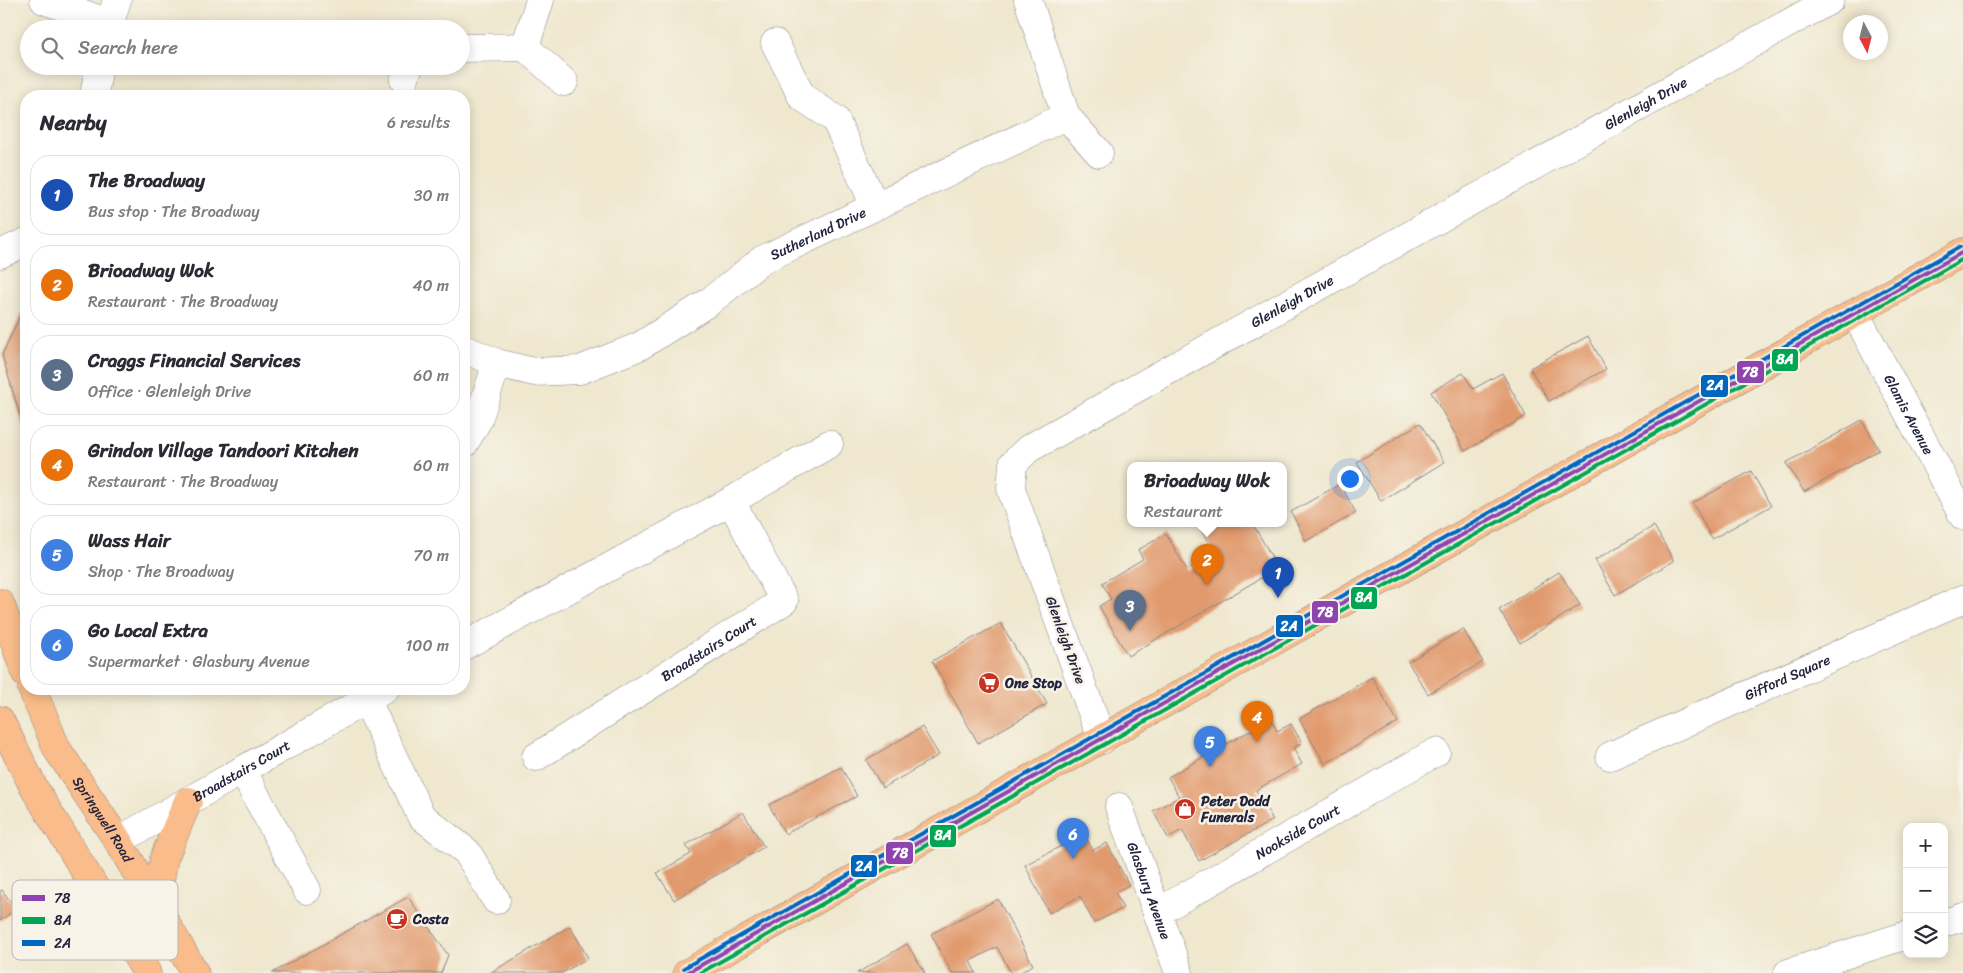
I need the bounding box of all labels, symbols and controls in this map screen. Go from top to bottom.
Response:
north arrow [1843,15,1888,60]
search box [20,20,470,75]
text: Search here [78,31,178,64]
icon: search [38,34,66,62]
street label: Glenleigh Drive [1599,70,1692,137]
text: Nearby [40,104,106,142]
text: 6 results [387,108,450,137]
text: The Broadway [88,164,205,197]
text: 1 [54,181,60,210]
text: 30 m [414,181,449,210]
text: Bus stop · The Broadway [88,197,260,226]
street label: Sutherland Drive [766,200,871,268]
text: Brioadway Wok [88,254,214,287]
street label: Glenleigh Drive [1246,268,1339,335]
text: 2 [52,271,62,300]
text: 40 m [412,271,449,300]
text: Restaurant · The Broadway [88,287,278,316]
text: Craggs Financial Services [88,344,300,377]
text: 8A [1775,347,1794,372]
line badge: 8A [1771,348,1799,372]
line badge: 78 [1736,360,1765,384]
text: 78 [1742,360,1759,385]
text: 3 [53,361,61,390]
text: 60 m [413,361,449,390]
street label: Glamis Avenue [1877,370,1940,460]
text: 2A [1705,373,1724,398]
line badge: 2A [1700,374,1729,398]
text: Office · Glenleigh Drive [88,377,251,406]
text: Grindon Village Tandoori Kitchen [88,434,359,467]
text: 4 [52,451,62,480]
text: 60 m [413,451,449,480]
popup [1127,462,1287,527]
text: Brioadway Wok [1144,464,1270,497]
your location [1337,466,1363,492]
text: Restaurant · The Broadway [88,467,278,496]
text: Restaurant [1144,497,1223,526]
text: Wass Hair [88,524,171,557]
text: 5 [52,541,62,570]
text: 70 m [413,541,449,570]
pin: 2 [1191,544,1223,585]
text: Shop · The Broadway [88,557,234,586]
pin: 1 [1262,557,1294,598]
text: 8A [1354,585,1373,610]
line badge: 8A [1350,586,1378,610]
pin: 3 [1114,590,1146,631]
street label: Glenleigh Drive [1038,593,1093,688]
line badge: 78 [1311,600,1339,624]
text: 78 [1317,600,1334,625]
street label: Broadstairs Court [656,609,762,688]
text: Go Local Extra [88,614,208,647]
line badge: 2A [1275,614,1304,638]
text: 2A [1279,614,1298,639]
text: 6 [52,631,62,660]
text: 100 m [405,631,449,660]
text: Supermarket · Glasbury Avenue [88,647,310,676]
street label: Gifford Square [1740,647,1835,708]
supermarket icon: One Stop [977,671,1001,695]
place label: One Stop [1004,671,1062,696]
pin: 4 [1241,701,1273,742]
pin: 5 [1194,726,1226,767]
street label: Broadstairs Court [188,733,295,809]
street label: Springwell Road [65,771,141,869]
place label: Peter Dodd Funerals [1200,789,1271,830]
shop icon: Peter Dodd Funerals [1173,797,1197,821]
street label: Nookside Court [1250,798,1345,867]
pin: 6 [1057,818,1089,859]
text: 8A [933,823,952,848]
map controls [1903,823,1948,958]
button: + [1903,823,1948,868]
line badge: 8A [929,824,957,848]
street label: Glasbury Avenue [1120,838,1178,943]
line badge: 78 [885,841,914,865]
text: 78 [892,841,909,866]
line badge: 2A [850,854,878,878]
text: 2A [854,854,873,879]
button: − [1903,868,1948,913]
legend [12,880,178,960]
text: 78 [54,886,71,911]
cafe icon: Costa [385,907,409,931]
place label: Costa [412,907,449,932]
text: 8A [54,908,72,933]
button: layers [1903,913,1948,958]
text: 2A [54,931,71,956]

